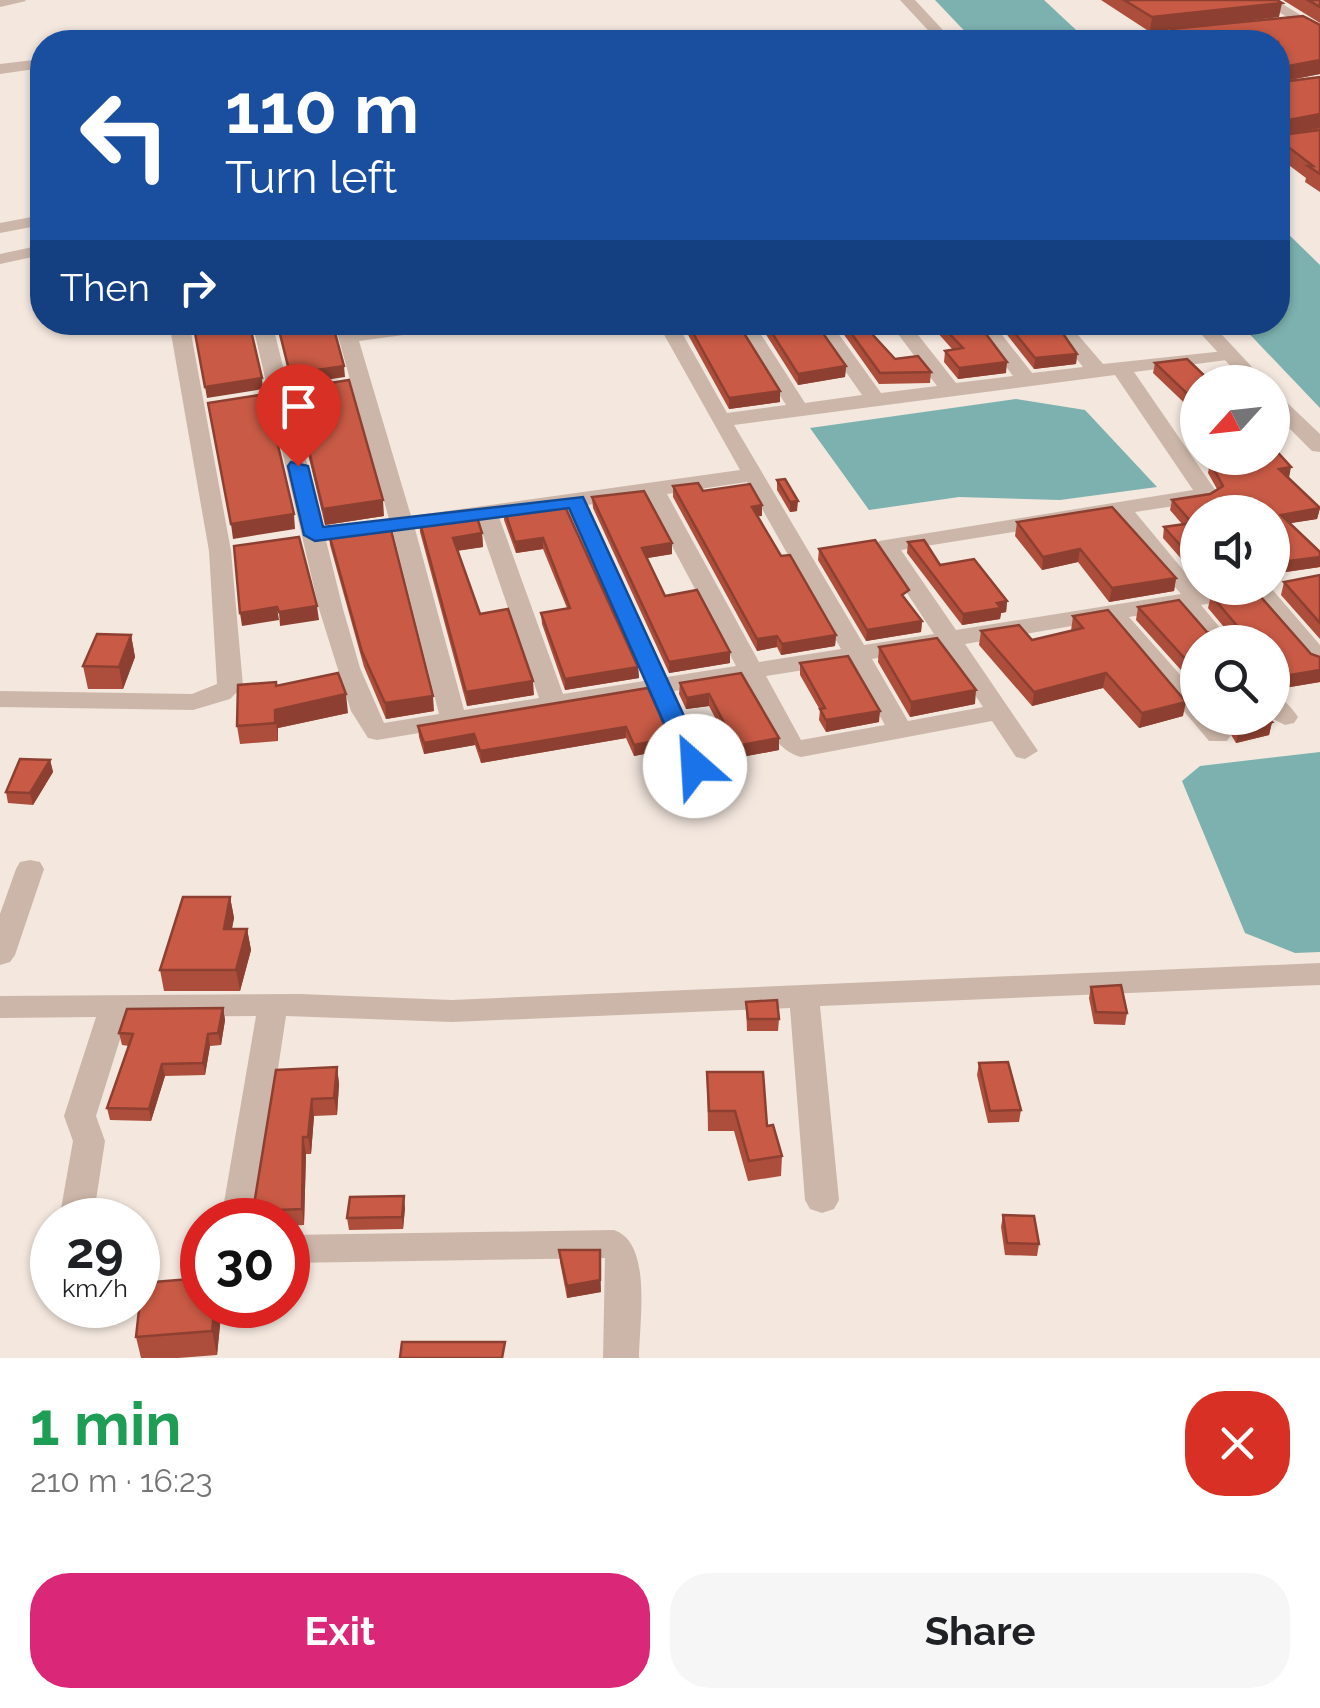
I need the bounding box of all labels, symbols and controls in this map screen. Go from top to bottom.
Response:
text: 110 m [225,67,419,149]
icon: left [60,70,190,200]
text: Turn left [225,151,397,204]
icon: right [170,260,225,315]
text: Then [60,265,150,310]
pin [256,364,341,467]
north arrow [1180,365,1290,475]
map controls [1180,365,1290,735]
icon: arrive [271,379,326,434]
button: sound [1180,495,1290,605]
button: search [1180,625,1290,735]
position arrow [643,714,747,818]
speed limit sign: 30 [180,1198,310,1328]
text: 29 [66,1221,124,1280]
text: km/h [62,1273,128,1303]
text: 1 min [30,1389,181,1459]
button: close [1185,1391,1290,1496]
text: 210 m · 16:23 [30,1462,213,1499]
button: Exit [30,1573,650,1688]
button: Share [670,1573,1290,1688]

